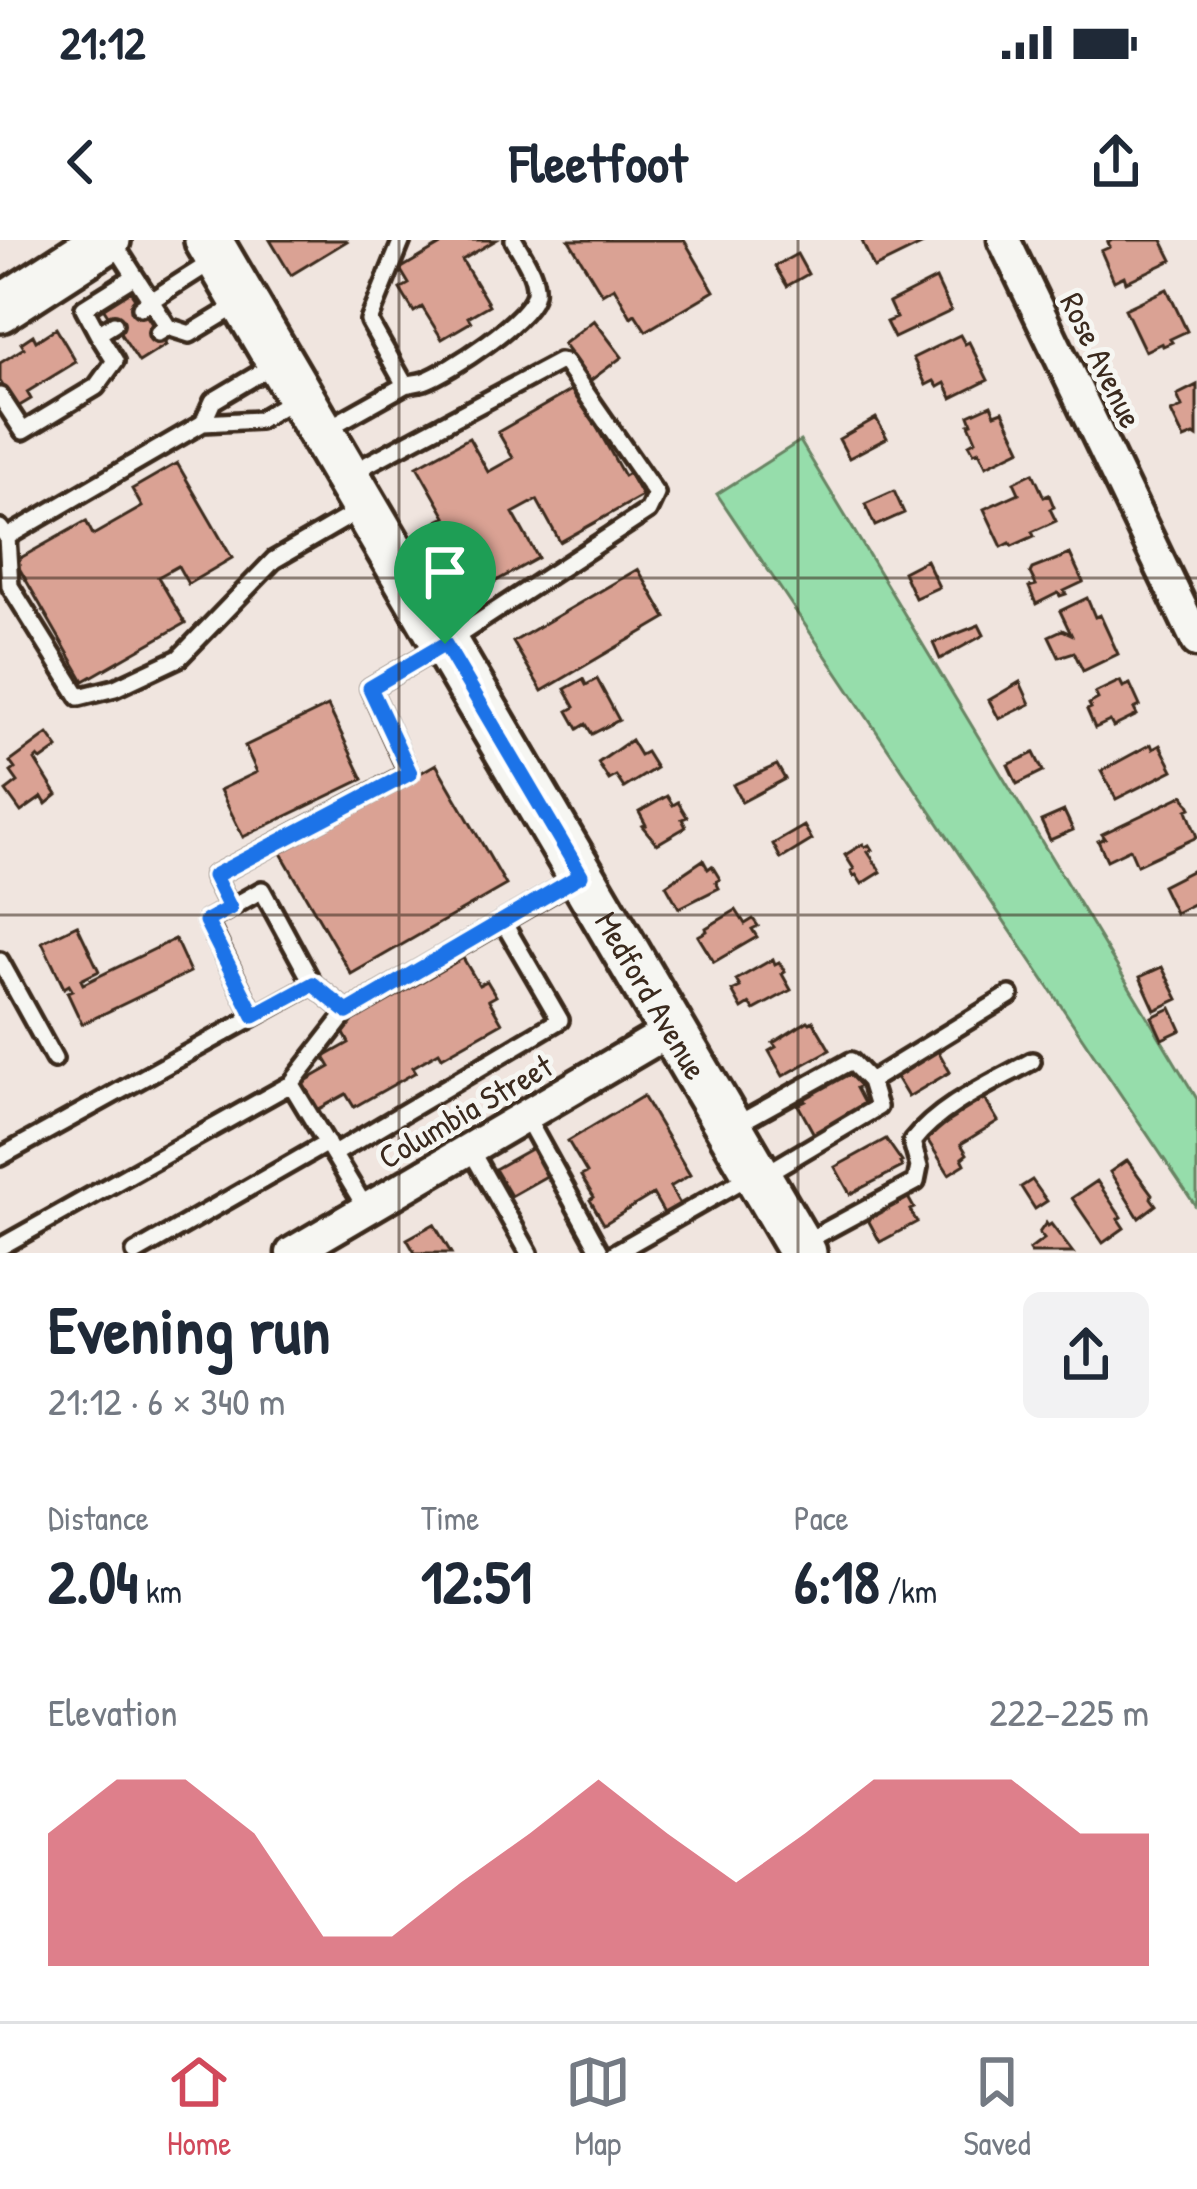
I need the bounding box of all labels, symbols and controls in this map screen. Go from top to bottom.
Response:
text: 21:12 [60,12,145,73]
text: Fleetfoot [510,126,687,199]
icon: back [48,129,114,195]
icon: share [1083,129,1149,195]
street label: Rose Avenue [1050,285,1154,435]
pin [394,521,496,644]
icon: arrive [412,539,478,605]
street label: Medford Avenue [585,903,718,1087]
street label: Columbia Street [370,1043,561,1179]
text: Evening run [48,1284,330,1374]
button: share [1023,1292,1149,1418]
text: 21:12 · 6 × 340 m [48,1374,285,1427]
text: Distance [48,1496,149,1540]
text: Time [421,1496,479,1540]
text: Pace [794,1496,849,1540]
text: 2.04 [48,1540,138,1622]
text: 12:51 [421,1540,532,1622]
text: 6:18 [794,1540,880,1622]
text: km [138,1569,182,1613]
text: /km [880,1569,937,1613]
text: Elevation [48,1685,178,1738]
text: 222–225 m [989,1685,1149,1738]
tab: Home [166,2049,232,2165]
tab: Map [565,2049,631,2165]
tab: Saved [963,2049,1031,2165]

